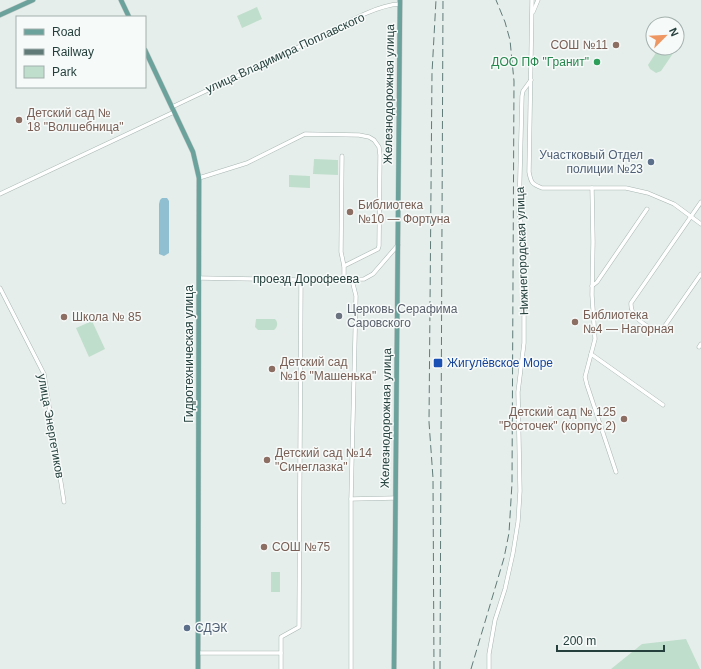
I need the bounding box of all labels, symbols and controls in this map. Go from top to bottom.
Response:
street label: улица Владимира Поплавского [203,10,367,96]
legend [16,16,146,88]
north arrow [645,16,685,56]
street label: Железнодорожная улица [381,23,397,164]
text: Road [52,25,81,39]
text: N [667,26,681,38]
place label: СОШ №11 [551,38,608,52]
marker: СОШ №11 [611,40,621,50]
text: Railway [52,45,94,59]
place label: ДОО ПФ "Гранит" [491,55,589,69]
marker: ДОО ПФ "Гранит" [592,57,602,67]
text: Park [52,65,78,79]
place label: Детский сад № 18 "Волшебница" [27,106,124,134]
marker: Детский сад № 18 "Волшебница" [14,115,24,125]
place label: Участковый Отдел полиции №23 [539,148,643,176]
marker: Участковый Отдел полиции №23 [646,157,656,167]
street label: Нижнегородская улица [513,186,531,315]
place label: Библиотека №10 — Фортуна [358,198,450,226]
marker: Библиотека №10 — Фортуна [345,207,355,217]
street label: проезд Дорофеева [253,272,359,286]
street label: Гидротехническая улица [182,285,196,423]
place label: Церковь Серафима Саровского [347,302,458,330]
place label: Библиотека №4 — Нагорная [583,308,674,336]
place label: Школа № 85 [72,310,142,324]
marker: Церковь Серафима Саровского [334,311,344,321]
marker: Школа № 85 [59,312,69,322]
marker: Библиотека №4 — Нагорная [570,317,580,327]
street label: Железнодорожная улица [378,347,394,488]
place label: Детский сад №16 "Машенька" [280,355,376,383]
place label: Жигулёвское Море [447,356,553,370]
marker: Жигулёвское Море [432,357,444,369]
marker: Детский сад №16 "Машенька" [267,364,277,374]
street label: улица Энергетиков [35,373,67,479]
place label: Детский сад № 125 "Росточек" (корпус 2) [499,405,616,433]
marker: Детский сад № 125 "Росточек" (корпус 2) [619,414,629,424]
place label: Детский сад №14 "Синеглазка" [275,446,372,474]
marker: Детский сад №14 "Синеглазка" [262,455,272,465]
place label: СОШ №75 [272,540,331,554]
marker: СОШ №75 [259,542,269,552]
place label: СДЭК [195,621,227,635]
marker: СДЭК [182,623,192,633]
scale bar [557,627,664,653]
text: 200 m [563,634,596,648]

